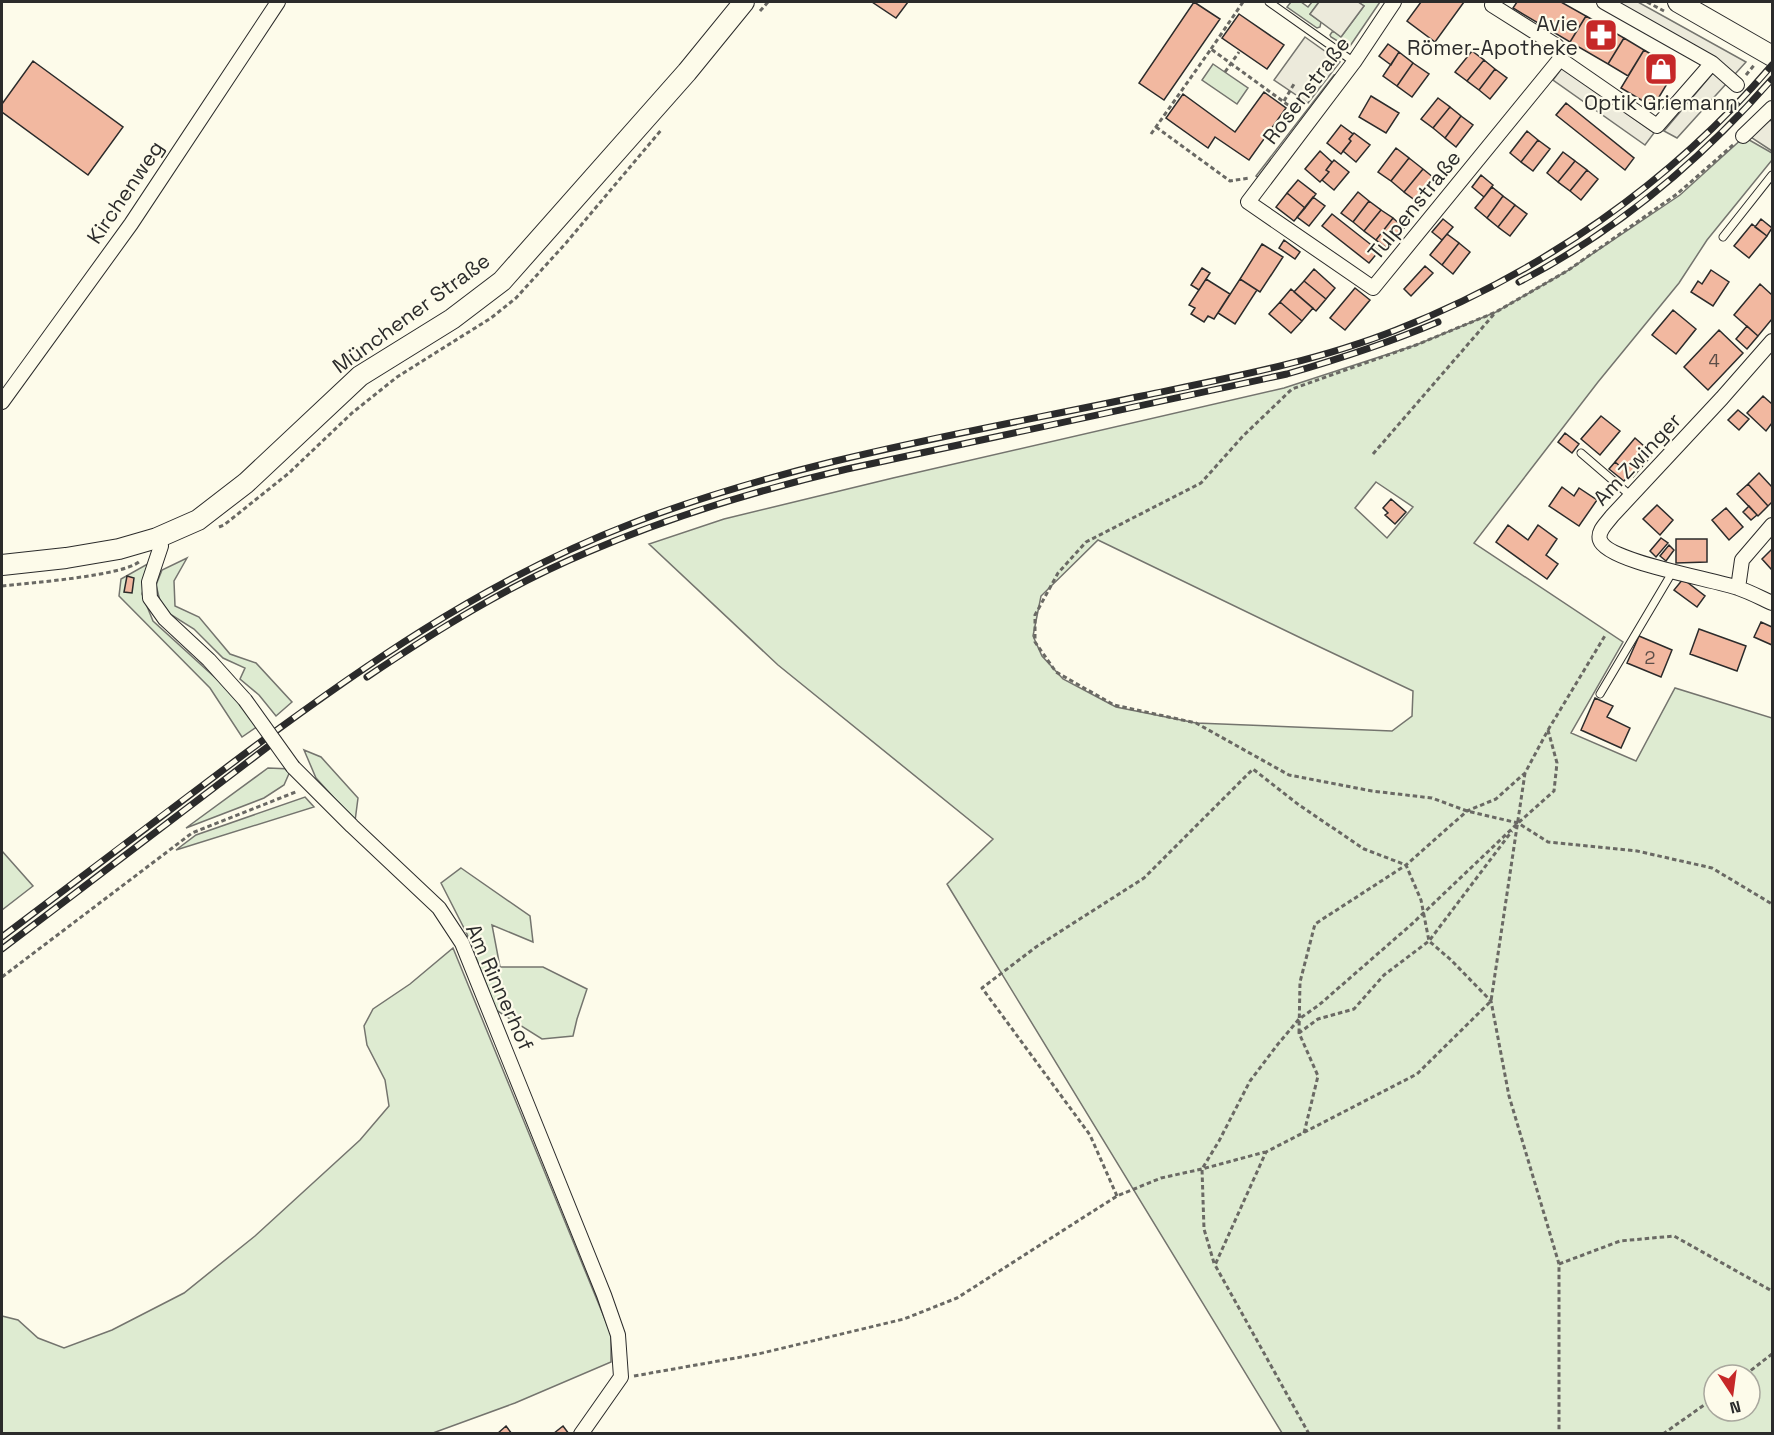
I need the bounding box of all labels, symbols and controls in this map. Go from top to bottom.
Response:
place label: Avie Römer-Apotheke [1407,10,1578,61]
pharmacy icon: Avie Römer-Apotheke [1583,17,1619,53]
street label: Rosenstraße [1257,31,1355,149]
shop icon: Optik Griemann [1643,51,1679,87]
place label: Optik Griemann [1584,89,1738,116]
street label: Kirchenweg [81,135,169,249]
street label: Tulpenstraße [1362,145,1466,265]
street label: Münchener Straße [327,247,495,379]
house number: 4 [1708,349,1720,372]
street label: Am Zwinger [1587,407,1687,511]
house number: 2 [1645,646,1655,669]
street label: Am Rinnerhof [460,919,540,1055]
north arrow [1702,1363,1762,1423]
text: N [1728,1396,1743,1419]

